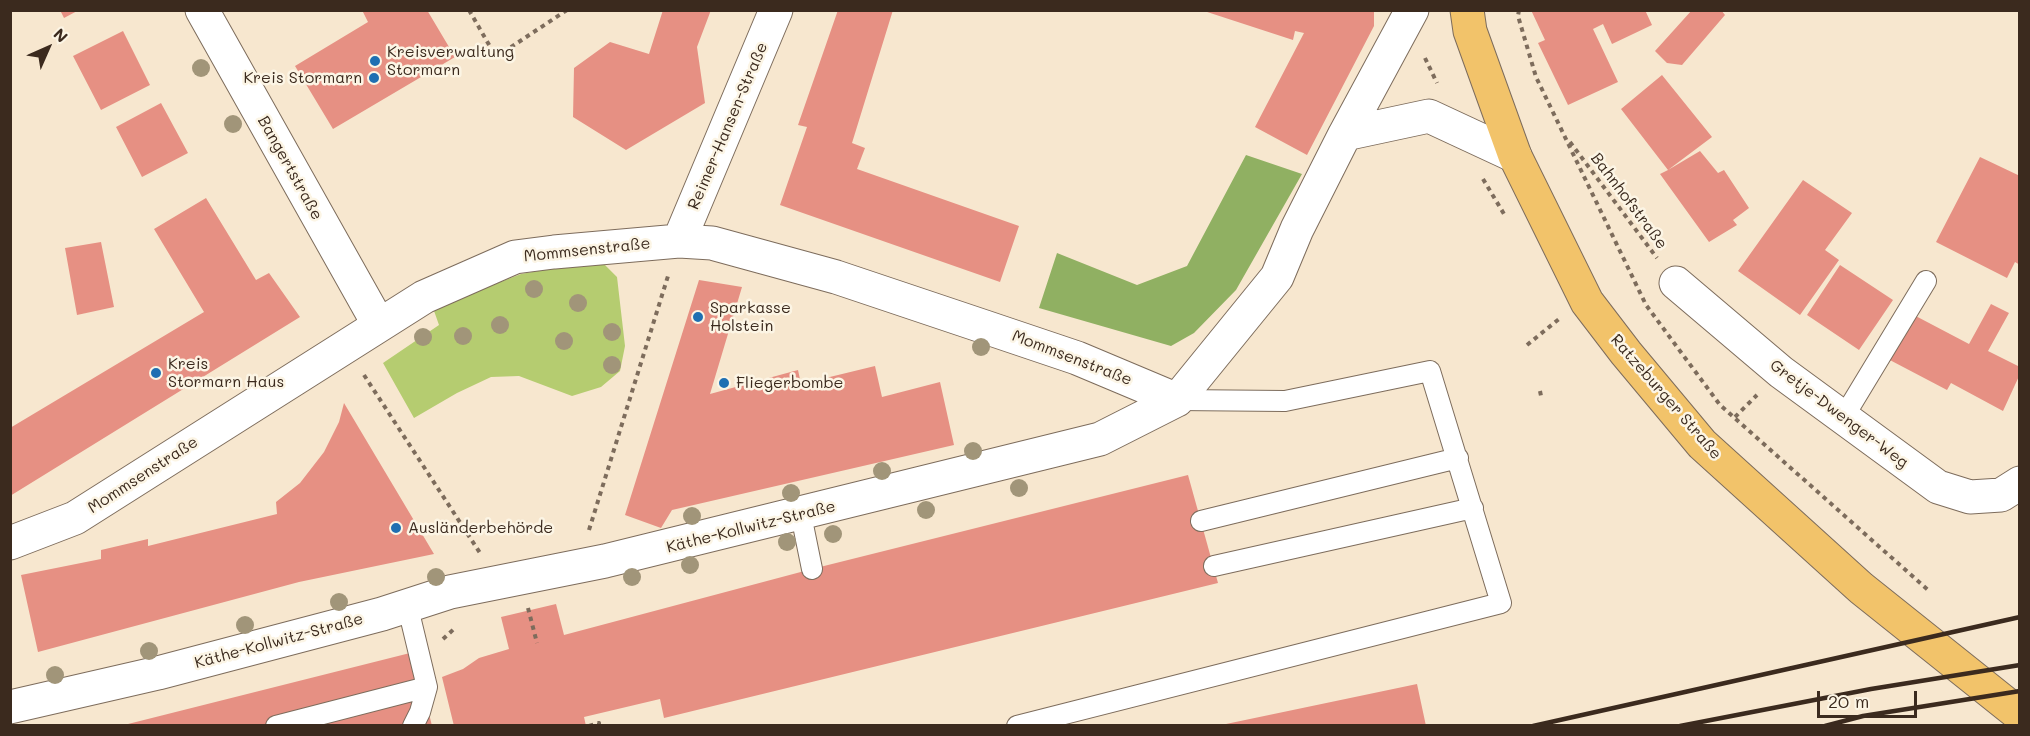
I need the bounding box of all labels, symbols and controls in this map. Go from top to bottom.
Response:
north arrow [18,18,78,78]
text: N [49,23,73,47]
street label: Reimer-Hansen-Straße [684,39,772,213]
place label: Kreisverwaltung Stormarn [387,42,514,80]
marker: Kreisverwaltung Stormarn [368,54,382,68]
place label: Kreis Stormarn [243,68,362,88]
marker: Kreis Stormarn [367,71,381,85]
street label: Bangertstraße [254,113,326,223]
street label: Bahnhofstraße [1587,149,1671,253]
street label: Mommsenstraße [523,234,651,266]
place label: Sparkasse Holstein [710,298,791,336]
marker: Sparkasse Holstein [691,310,705,324]
street label: Mommsenstraße [1009,326,1135,390]
street label: Ratzeburger Straße [1606,331,1726,463]
place label: Kreis Stormarn Haus [168,354,284,392]
street label: Gretje-Dwenger-Weg [1766,356,1912,472]
marker: Kreis Stormarn Haus [149,366,163,380]
place label: Fliegerbombe [736,373,844,393]
marker: Fliegerbombe [717,376,731,390]
street label: Mommsenstraße [84,432,202,518]
street label: Käthe-Kollwitz-Straße [664,497,838,557]
place label: Ausländerbehörde [408,518,553,538]
marker: Ausländerbehörde [389,521,403,535]
street label: Käthe-Kollwitz-Straße [193,609,365,673]
scale bar [1820,679,1920,717]
text: 20 m [1828,689,1869,713]

